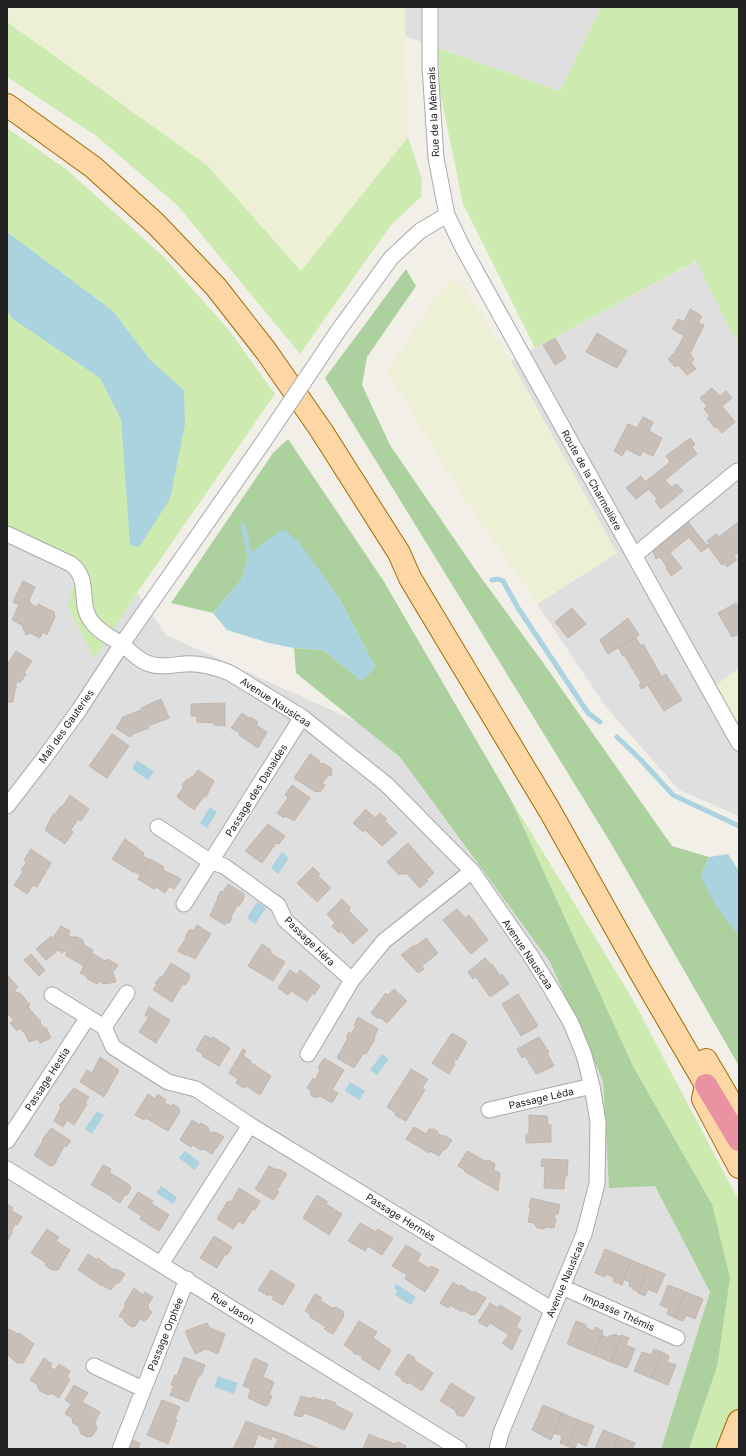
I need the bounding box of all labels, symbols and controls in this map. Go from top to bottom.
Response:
street label: Rue de la Ménerais [425,67,441,157]
street label: Route de la Charmelière [559,428,625,533]
street label: Avenue Nausicaa [238,675,314,729]
street label: Mail des Gauteries [36,687,96,765]
street label: Passage des Danaides [223,741,289,839]
street label: Passage Héra [282,914,338,968]
street label: Avenue Nausicaa [500,917,556,991]
street label: Passage Hestia [22,1045,72,1113]
street label: Passage Léda [507,1085,575,1111]
street label: Passage Hermès [364,1191,438,1243]
street label: Avenue Nausicaa [544,1239,586,1319]
street label: Rue Jason [209,1290,257,1326]
street label: Impasse Thémis [581,1291,657,1333]
street label: Passage Orphée [145,1295,185,1373]

